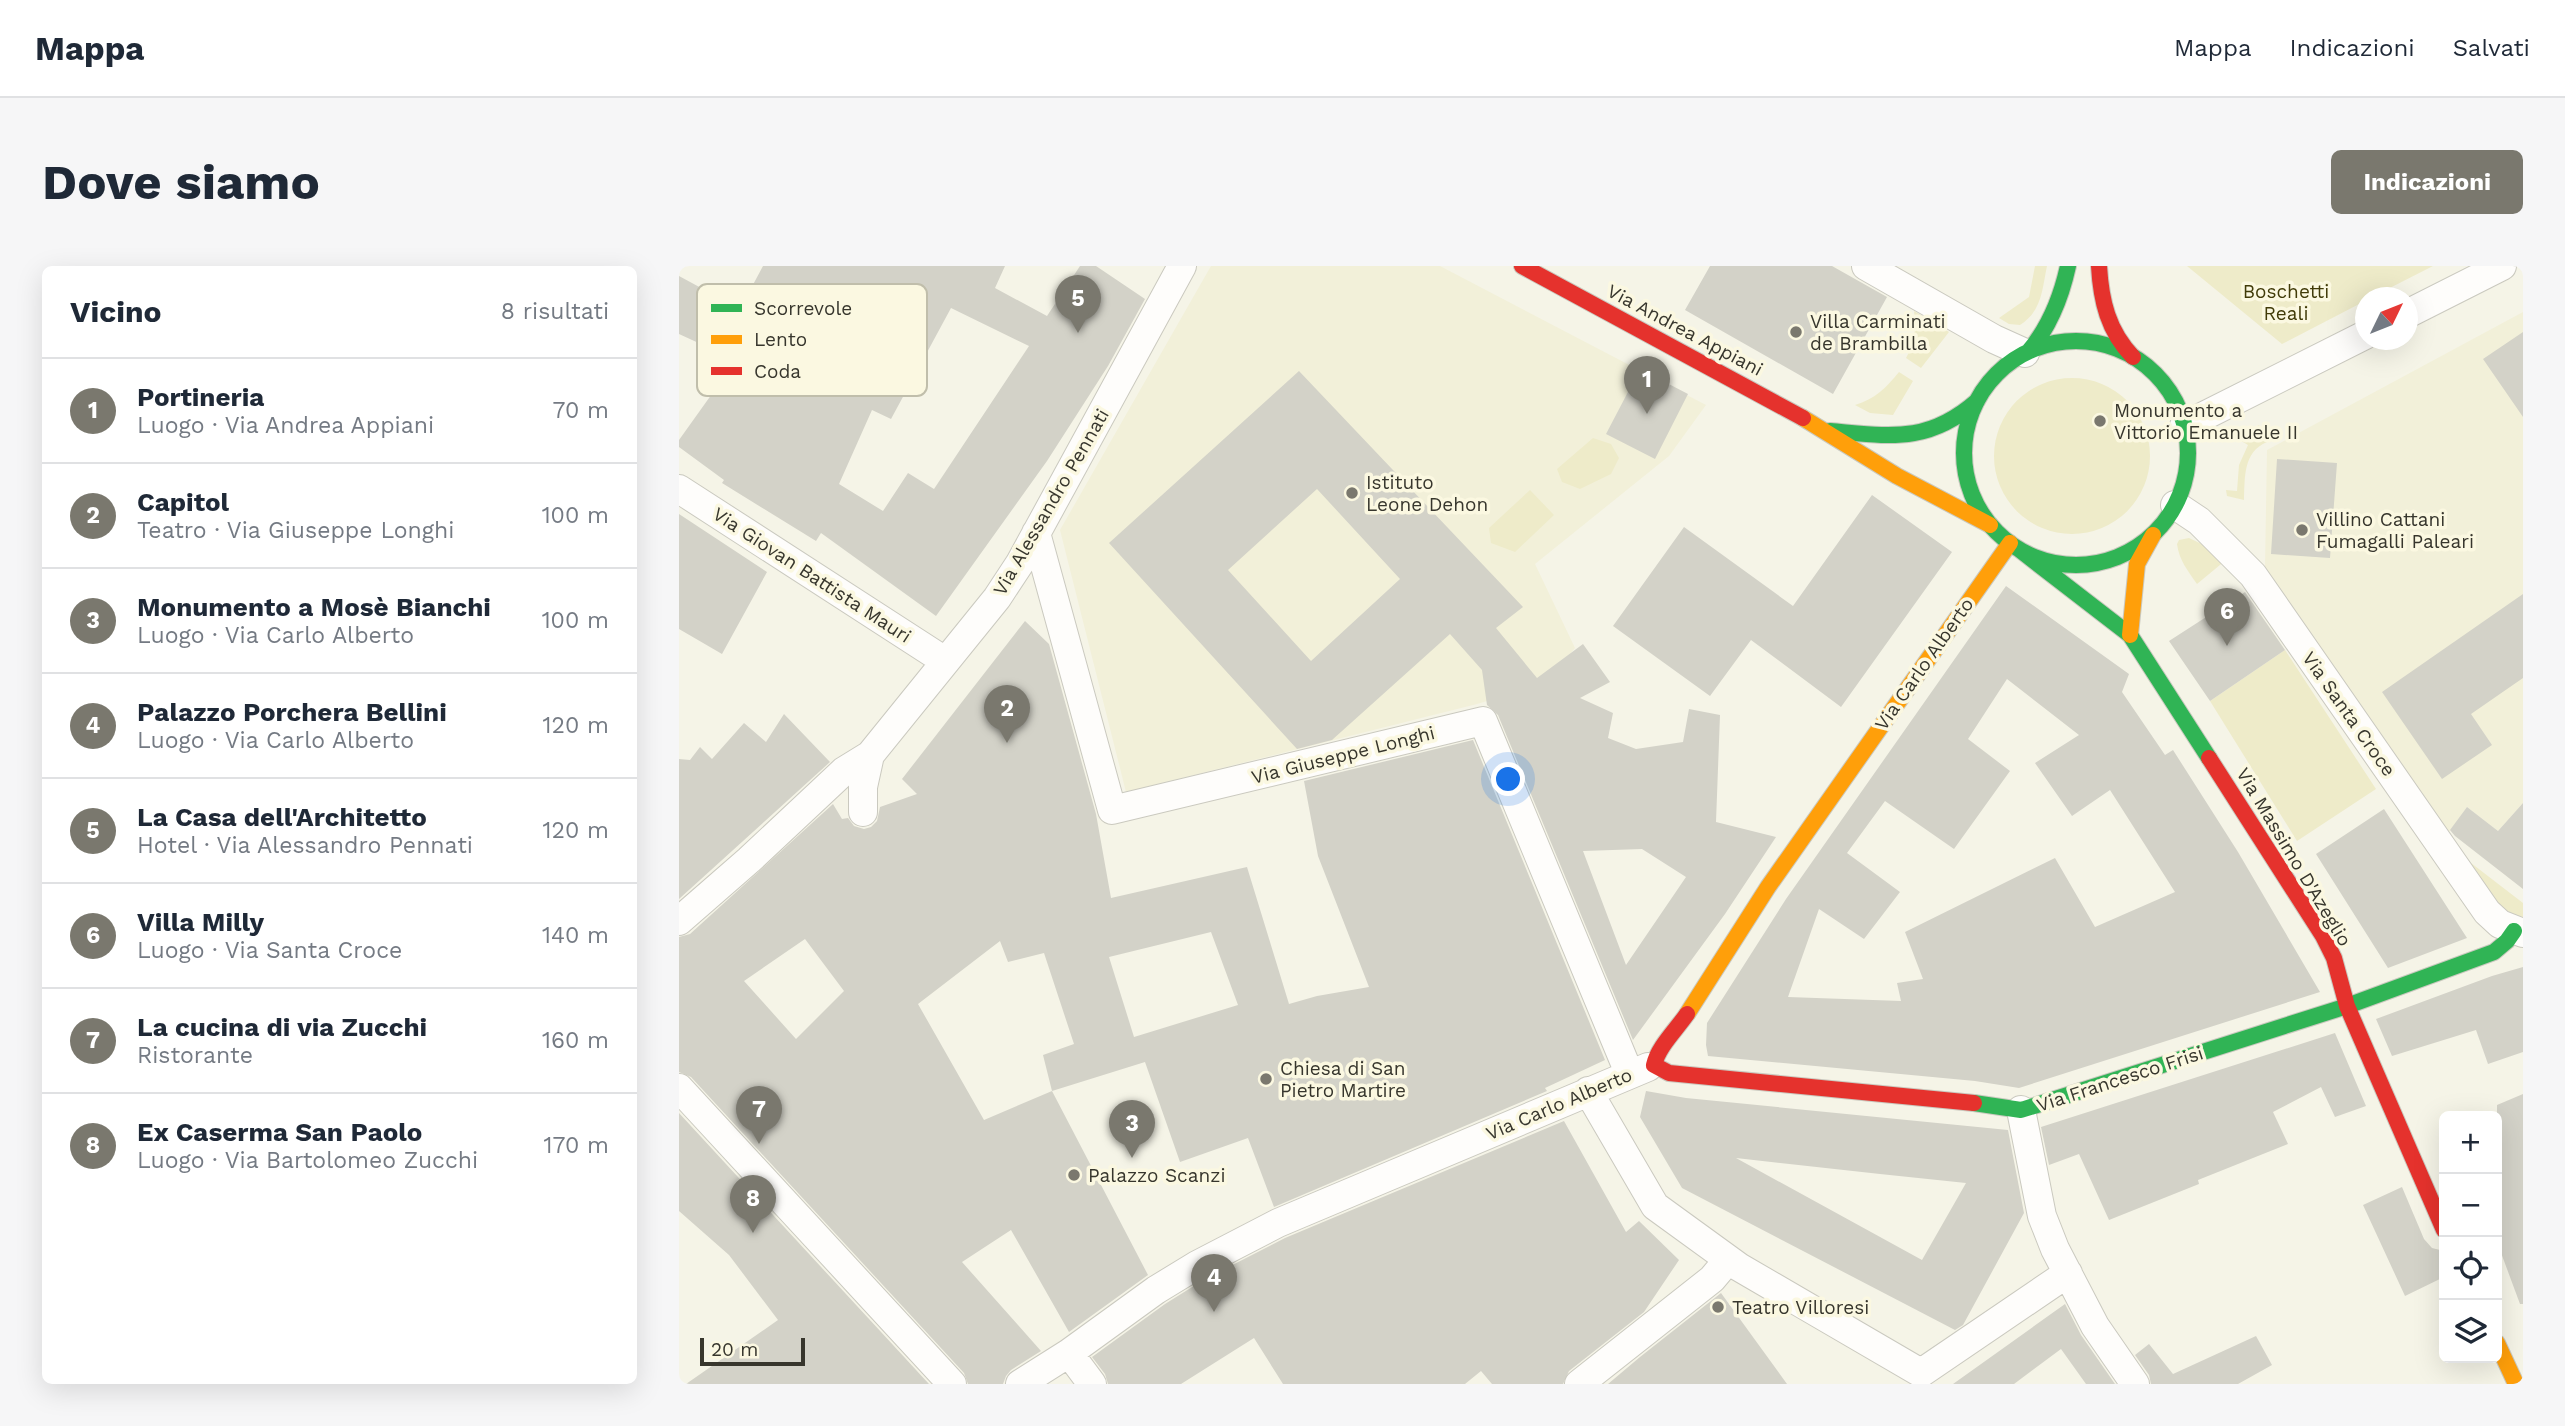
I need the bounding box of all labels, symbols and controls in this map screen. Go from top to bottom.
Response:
text: Mappa [35,29,144,68]
text: Mappa [2174,34,2252,62]
text: Indicazioni [2290,34,2415,62]
text: Salvati [2453,34,2530,62]
button: Indicazioni [2331,150,2523,214]
text: Dove siamo [42,153,320,211]
pin: 5 [1055,275,1101,333]
street label: Via Andrea Appiani [1603,279,1767,381]
park label: Boschetti Reali [2243,280,2329,325]
legend [697,284,927,396]
north arrow [2355,287,2418,350]
text: Vicino [70,294,162,329]
text: Scorrevole [754,297,852,320]
text: 8 risultati [501,298,609,325]
place label: Villa Carminati de Brambilla [1810,310,1946,355]
marker: Villa Carminati de Brambilla [1788,324,1804,340]
text: Lento [754,328,807,351]
pin: 1 [1624,356,1670,414]
text: Coda [754,360,801,383]
text: Portineria [137,382,264,412]
text: 1 [88,397,98,424]
text: 70 m [552,397,609,424]
place label: Monumento a Vittorio Emanuele II [2114,399,2298,444]
street label: Via Alessandro Pennati [988,405,1114,599]
text: Luogo · Via Andrea Appiani [137,412,434,439]
marker: Monumento a Vittorio Emanuele II [2092,413,2108,429]
place label: Istituto Leone Dehon [1366,471,1488,516]
marker: Istituto Leone Dehon [1344,485,1360,501]
text: Capitol [137,487,229,517]
text: 2 [86,502,100,529]
text: 100 m [542,502,609,529]
street label: Via Giovan Battista Mauri [709,502,915,648]
place label: Villino Cattani Fumagalli Paleari [2316,508,2474,553]
text: Teatro · Via Giuseppe Longhi [137,517,454,544]
marker: Villino Cattani Fumagalli Paleari [2294,522,2310,538]
pin: 6 [2204,588,2250,646]
text: Monumento a Mosè Bianchi [137,592,491,622]
street label: Via Carlo Alberto [1870,593,1978,735]
text: 3 [86,607,100,634]
text: 100 m [542,607,609,634]
text: Luogo · Via Carlo Alberto [137,622,414,649]
street label: Via Santa Croce [2297,647,2401,781]
pin: 2 [984,685,1030,743]
text: Palazzo Porchera Bellini [137,697,447,727]
text: 4 [86,712,100,739]
text: 120 m [543,712,609,739]
street label: Via Giuseppe Longhi [1249,721,1437,789]
text: Luogo · Via Carlo Alberto [137,727,414,754]
your location [1491,762,1525,796]
street label: Via Massimo D'Azeglio [2232,764,2356,950]
text: La Casa dell'Architetto [137,802,427,832]
text: 5 [86,817,100,844]
text: 120 m [543,817,609,844]
text: Hotel · Via Alessandro Pennati [137,832,473,859]
text: Villa Milly [137,907,264,937]
text: 6 [86,922,100,949]
text: 140 m [542,922,609,949]
text: Luogo · Via Santa Croce [137,937,402,964]
text: La cucina di via Zucchi [137,1012,427,1042]
text: 7 [86,1027,100,1054]
text: 160 m [542,1027,609,1054]
street label: Via Francesco Frisi [2034,1041,2206,1117]
text: Ristorante [137,1042,253,1069]
place label: Chiesa di San Pietro Martire [1280,1057,1406,1102]
street label: Via Carlo Alberto [1483,1063,1635,1145]
marker: Chiesa di San Pietro Martire [1258,1071,1274,1087]
pin: 7 [736,1086,782,1144]
pin: 3 [1109,1100,1155,1158]
map controls [2439,1111,2502,1363]
button: + [2439,1111,2502,1174]
text: Ex Caserma San Paolo [137,1117,422,1147]
text: 8 [86,1132,100,1159]
text: 170 m [544,1132,609,1159]
text: Luogo · Via Bartolomeo Zucchi [137,1147,478,1174]
place label: Palazzo Scanzi [1088,1164,1225,1187]
marker: Palazzo Scanzi [1066,1167,1082,1183]
button: − [2439,1174,2502,1237]
pin: 8 [730,1175,776,1233]
button: locate [2439,1237,2502,1300]
pin: 4 [1191,1254,1237,1312]
place label: Teatro Villoresi [1732,1296,1869,1319]
marker: Teatro Villoresi [1710,1299,1726,1315]
button: layers [2439,1300,2502,1363]
scale bar [700,1335,805,1367]
text: 20 m [711,1338,758,1361]

